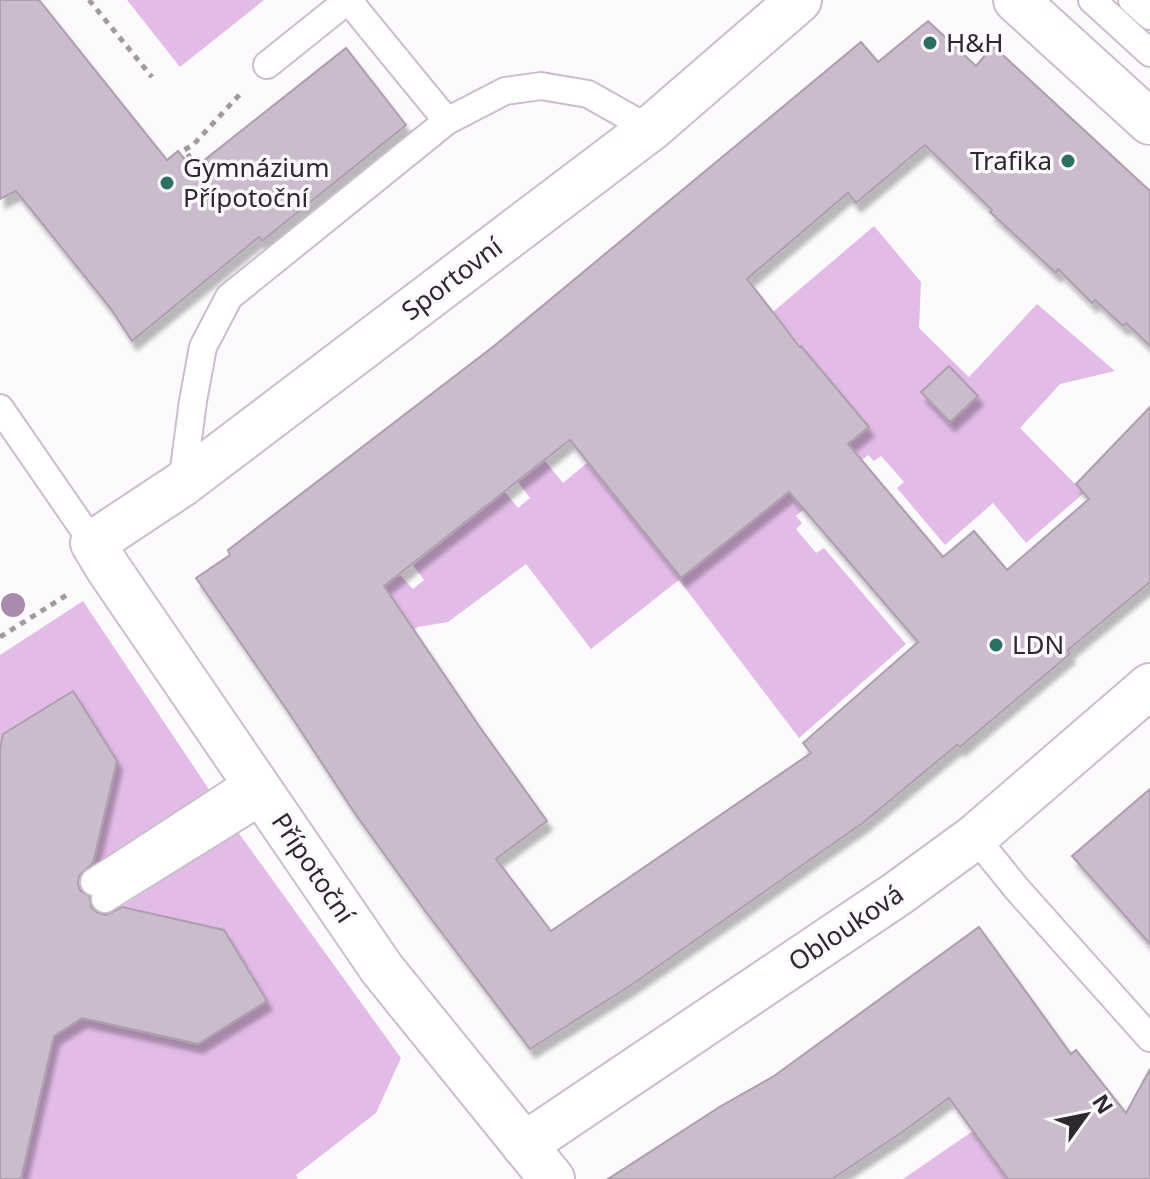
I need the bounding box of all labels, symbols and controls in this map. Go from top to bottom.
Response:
place label: H&H [946,24,1004,60]
marker: H&H [921,34,939,52]
place label: Trafika [970,142,1052,178]
place label: Gymnázium Přípotoční [183,149,329,215]
marker: Trafika [1059,152,1077,170]
marker: Gymnázium Přípotoční [158,174,176,192]
street label: Sportovní [394,228,510,328]
place label: LDN [1012,626,1064,662]
marker: LDN [987,636,1005,654]
street label: Přípotoční [264,805,364,930]
street label: Oblouková [781,875,910,979]
north arrow [1046,1075,1126,1155]
text: N [1086,1088,1121,1119]

